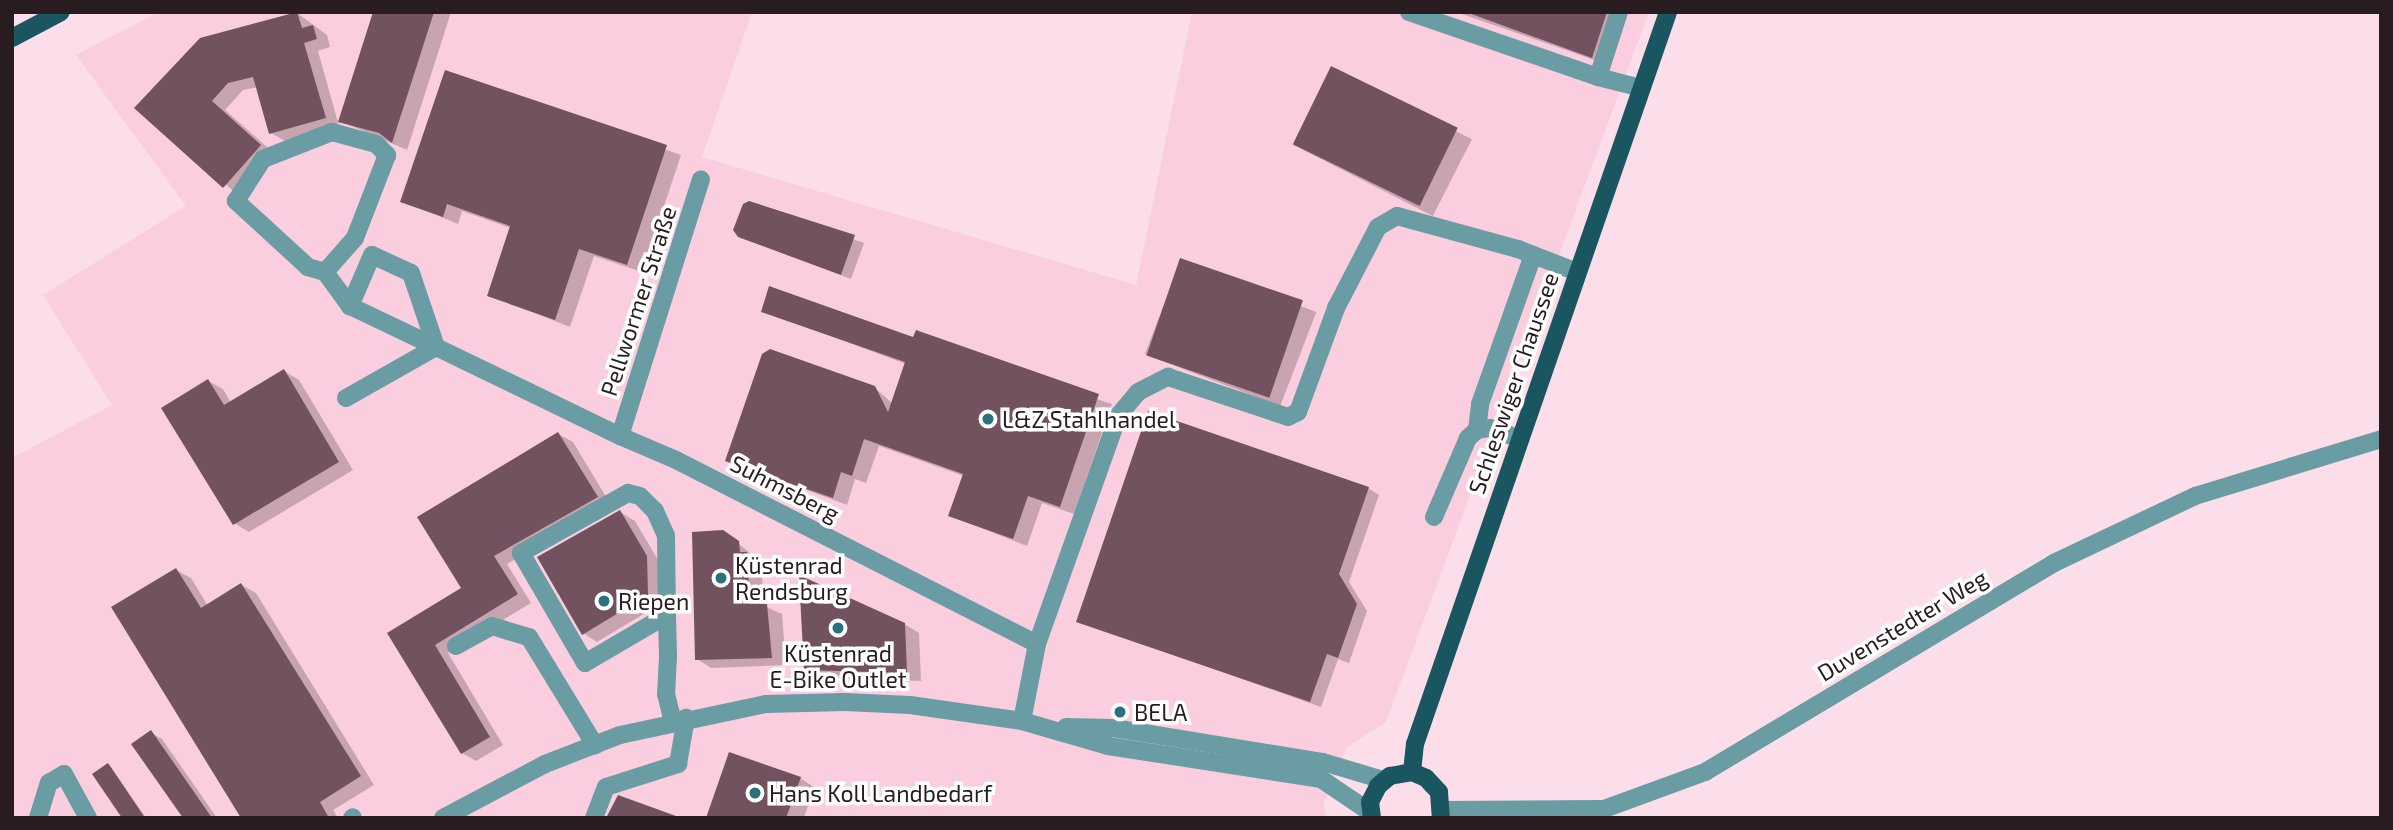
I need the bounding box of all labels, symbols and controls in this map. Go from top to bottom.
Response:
street label: Pellwormer Straße [594,202,682,400]
street label: Schleswiger Chaussee [1462,268,1564,498]
place label: L&Z Stahlhandel [1002,405,1176,433]
marker: L&Z Stahlhandel [980,411,996,427]
street label: Suhmsberg [726,449,844,527]
place label: Küstenrad Rendsburg [735,551,848,605]
street label: Duvenstedter Weg [1812,563,1992,687]
marker: Küstenrad Rendsburg [713,570,729,586]
place label: Riepen [618,587,689,615]
marker: Riepen [596,593,612,609]
marker: Küstenrad E-Bike Outlet [830,620,846,636]
place label: Küstenrad E-Bike Outlet [769,639,907,693]
place label: BELA [1134,698,1187,726]
marker: BELA [1112,704,1128,720]
place label: Hans Koll Landbedarf [769,779,993,807]
marker: Hans Koll Landbedarf [747,785,763,801]

